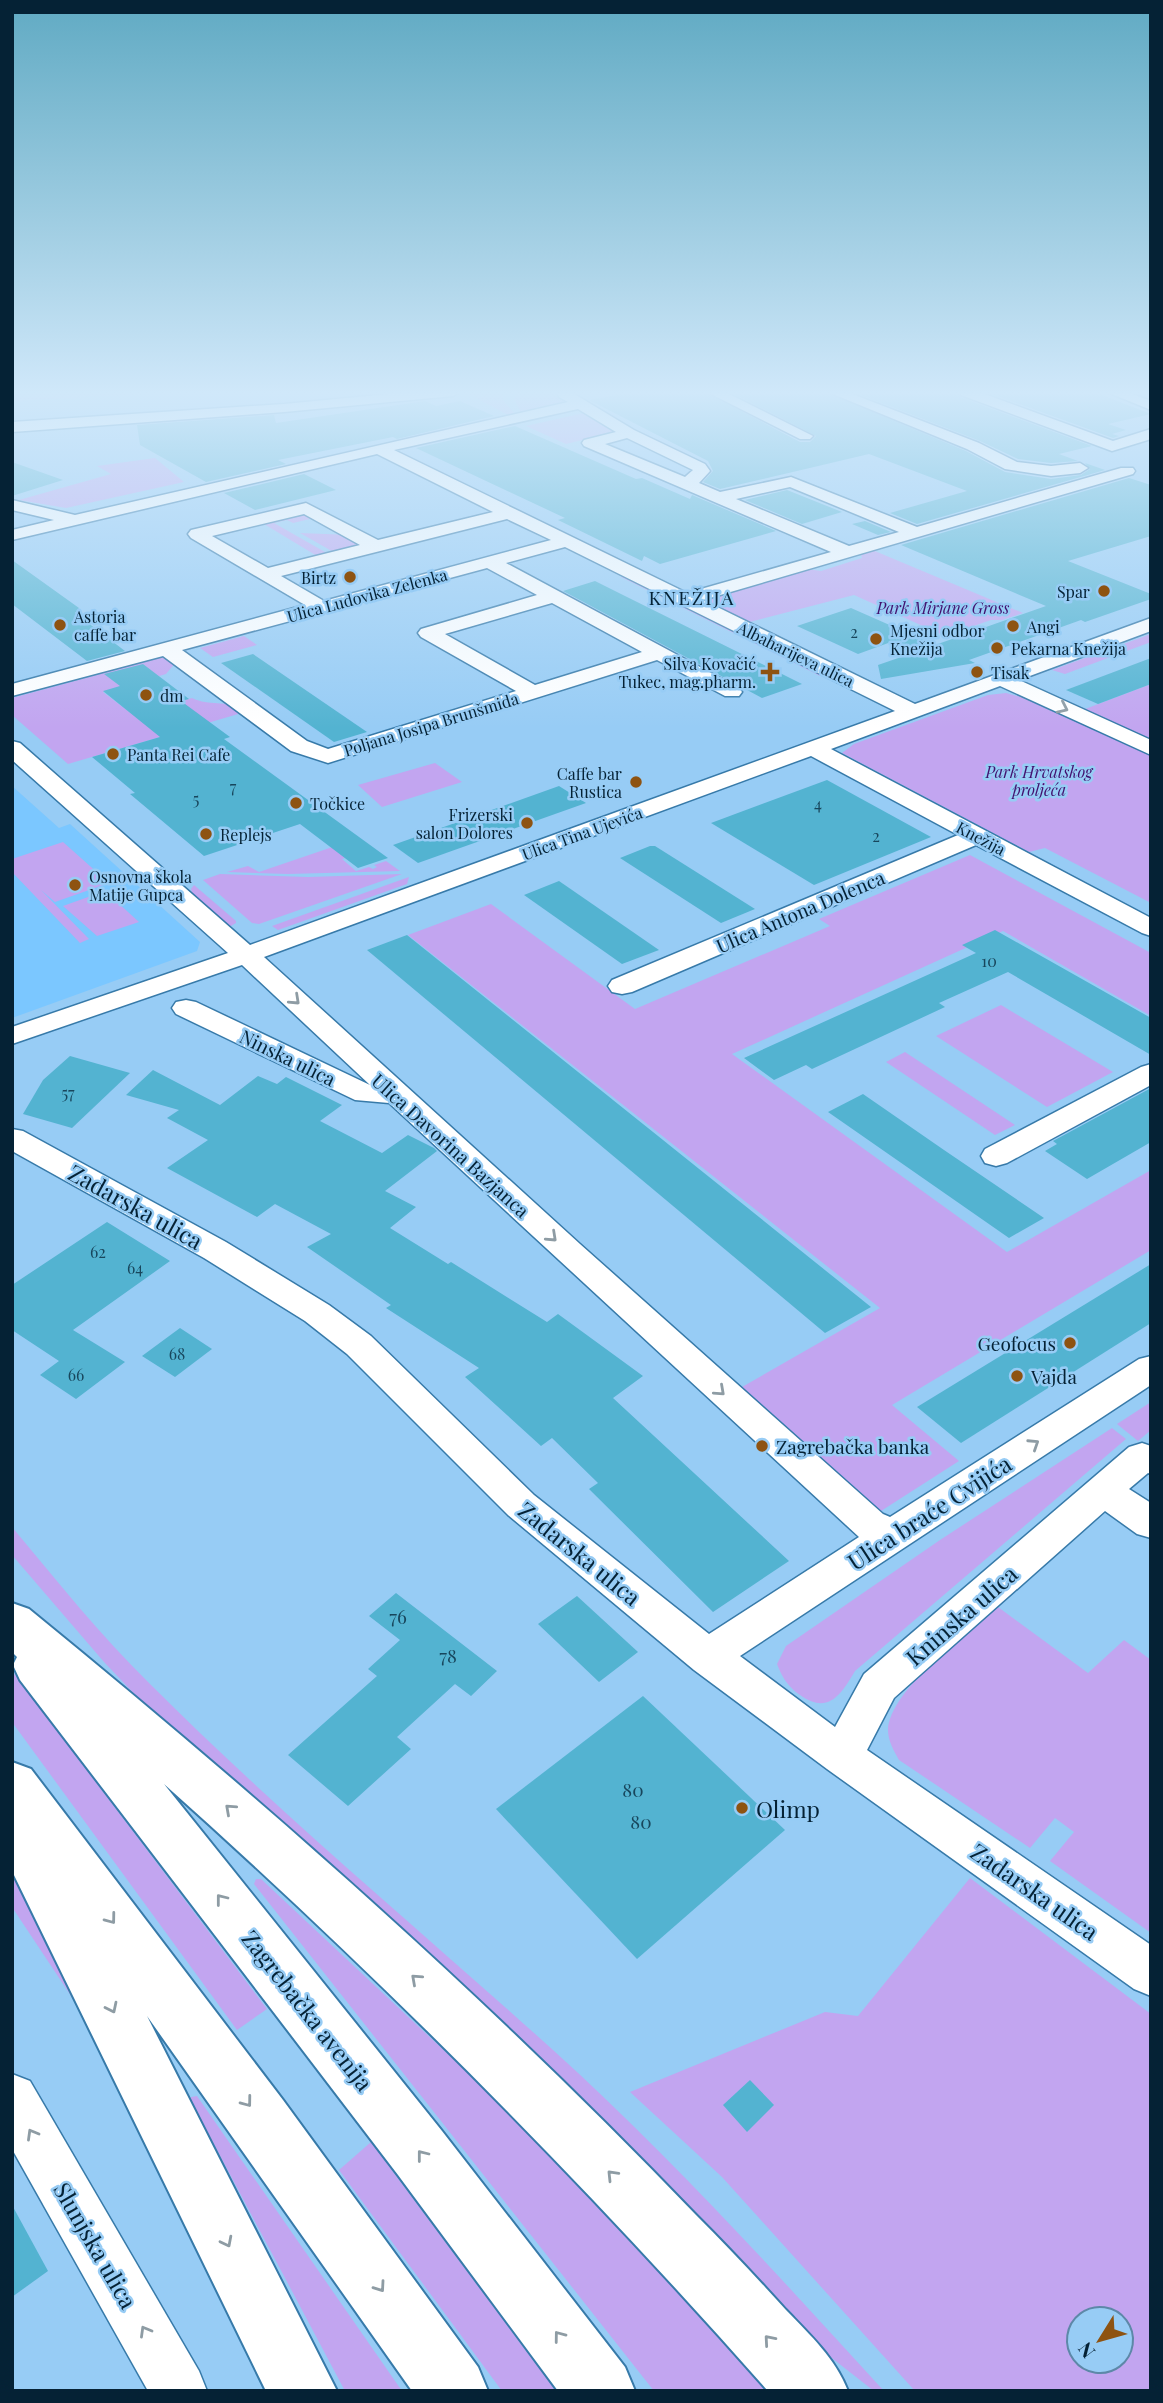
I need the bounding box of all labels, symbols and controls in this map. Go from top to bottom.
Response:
street label: Ulica Ludovika Zelenka [284,563,450,627]
place label: Birtz [301,567,336,588]
marker: Birtz [342,569,358,585]
place label: Spar [1057,581,1090,602]
marker: Spar [1096,583,1112,599]
district label: KNEŽIJA [648,584,736,610]
park label: Park Mirjane Gross [876,597,1009,618]
place label: Astoria caffe bar [73,606,136,645]
street label: Albaharijeva ulica [733,616,858,691]
place label: Angi [1026,616,1060,637]
marker: Astoria caffe bar [52,617,68,633]
marker: Angi [1005,618,1021,634]
place label: Mjesni odbor Knežija [890,620,985,659]
house number: 2 [850,621,858,642]
marker: Mjesni odbor Knežija [868,631,884,647]
place label: Pekarna Knežija [1011,638,1126,659]
marker: Pekarna Knežija [989,640,1005,656]
place label: Silva Kovačić Tukec, mag.pharm. [619,653,756,692]
place label: Tisak [991,662,1030,683]
marker: Silva Kovačić Tukec, mag.pharm. [762,664,778,680]
marker: Tisak [969,664,985,680]
place label: dm [160,685,184,706]
marker: dm [138,687,154,703]
street label: Poljana Josipa Brunšmida [341,687,521,761]
one-way arrow [1056,700,1068,714]
place label: Panta Rei Cafe [127,744,230,765]
marker: Panta Rei Cafe [105,746,121,762]
park label: Park Hrvatskog proljeća [984,761,1094,800]
place label: Caffe bar Rustica [557,763,622,802]
marker: Caffe bar Rustica [628,774,644,790]
house number: 7 [230,776,237,797]
house number: 5 [193,788,199,809]
place label: Točkice [310,793,365,814]
house number: 4 [814,793,822,814]
marker: Točkice [288,795,304,811]
street label: Ulica Tina Ujevića [519,801,645,864]
place label: Frizerski salon Dolores [416,804,513,843]
marker: Frizerski salon Dolores [519,815,535,831]
street label: Knežija [953,816,1009,860]
place label: Replejs [220,824,272,845]
house number: 2 [872,825,880,846]
marker: Replejs [198,826,214,842]
street label: Ulica Antona Dolenca [712,863,889,958]
place label: Osnovna škola Matije Gupca [89,866,192,905]
marker: Osnovna škola Matije Gupca [67,877,83,893]
house number: 10 [981,950,997,971]
one-way arrow [287,992,300,1004]
street label: Ninska ulica [236,1023,341,1092]
street label: Ulica Davorina Bazjanca [367,1067,536,1223]
house number: 57 [61,1082,75,1103]
street label: Zadarska ulica [63,1156,209,1256]
one-way arrow [544,1229,557,1242]
house number: 62 [90,1241,106,1262]
house number: 64 [127,1257,143,1278]
place label: Geofocus [977,1330,1056,1356]
marker: Geofocus [1062,1335,1078,1351]
house number: 68 [169,1343,185,1364]
place label: Vajda [1030,1363,1077,1389]
house number: 66 [68,1364,84,1385]
marker: Vajda [1009,1368,1025,1384]
one-way arrow [712,1383,725,1395]
place label: Zagrebačka banka [776,1433,930,1459]
marker: Zagrebačka banka [754,1438,770,1454]
one-way arrow [1026,1440,1039,1453]
street label: Ulica braće Cvijića [841,1447,1017,1577]
street label: Zadarska ulica [512,1494,648,1612]
street label: Kninska ulica [899,1558,1024,1672]
house number: 76 [389,1603,407,1629]
house number: 78 [439,1642,457,1668]
house number: 80 [622,1776,644,1802]
place label: Olimp [756,1793,820,1824]
marker: Olimp [734,1800,750,1816]
one-way arrow [225,1805,238,1818]
house number: 80 [630,1808,652,1834]
street label: Zadarska ulica [965,1836,1105,1947]
one-way arrow [217,1894,230,1907]
one-way arrow [103,1912,115,1924]
street label: Zagrebačka avenija [236,1923,381,2097]
one-way arrow [411,1975,424,1987]
one-way arrow [104,2001,118,2013]
one-way arrow [238,2094,251,2107]
one-way arrow [27,2129,40,2141]
one-way arrow [417,2151,430,2163]
one-way arrow [607,2170,620,2183]
street label: Slunjska ulica [47,2176,145,2314]
one-way arrow [219,2235,233,2247]
one-way arrow [372,2279,384,2292]
north arrow [1065,2305,1135,2375]
one-way arrow [140,2326,153,2339]
one-way arrow [555,2332,568,2344]
one-way arrow [765,2335,777,2348]
text: N [1071,2337,1100,2364]

